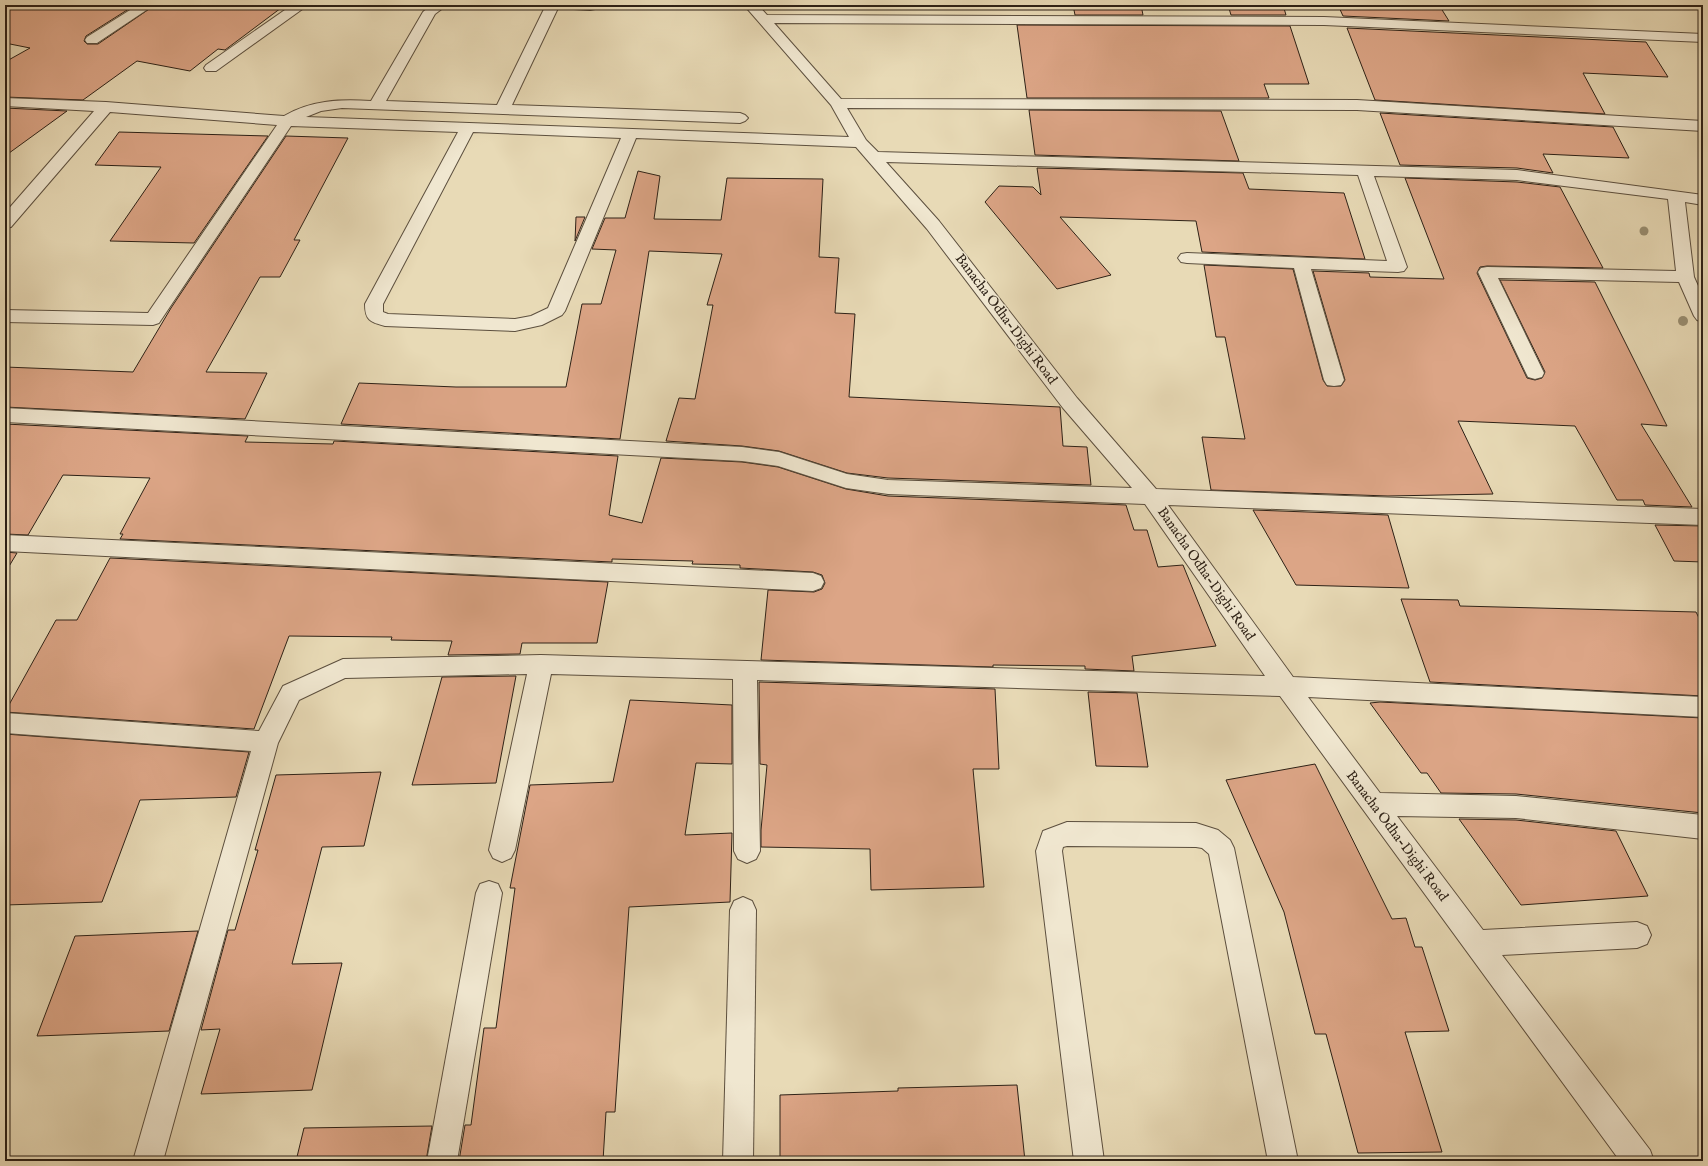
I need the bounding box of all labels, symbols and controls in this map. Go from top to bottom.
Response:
street label: Banacha Odha-Dighi Road [951,250,1061,388]
street label: Banacha Odha-Dighi Road [1153,504,1259,645]
street label: Banacha Odha-Dighi Road [1342,767,1452,905]

